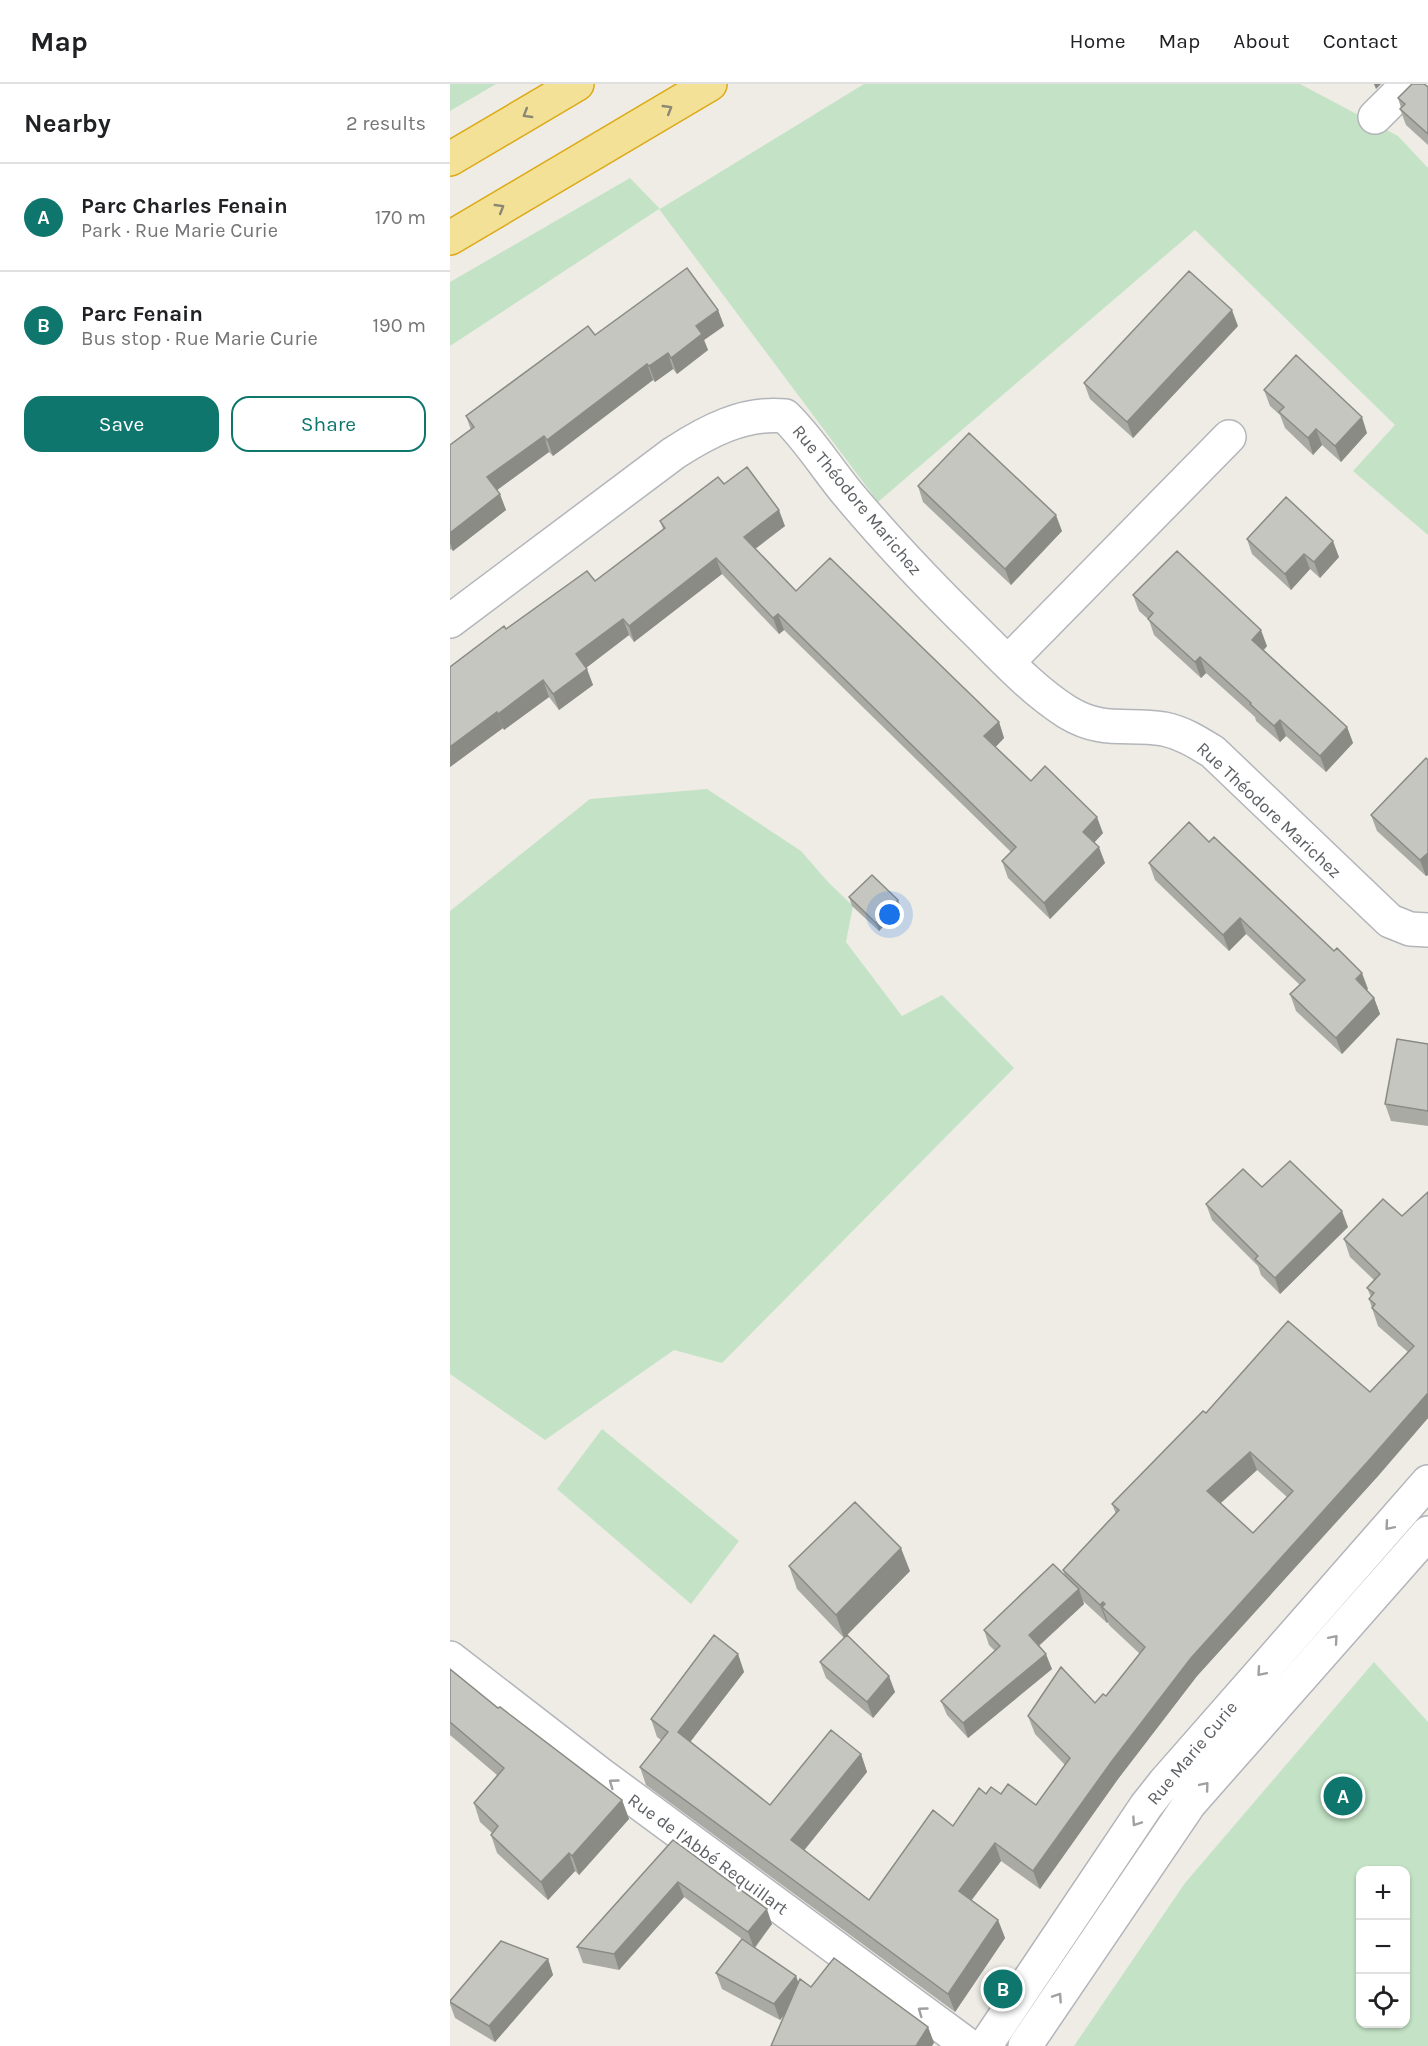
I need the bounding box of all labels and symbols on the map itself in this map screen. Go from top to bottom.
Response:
one-way arrow [662,104,672,116]
one-way arrow [523,106,533,118]
one-way arrow [494,204,504,215]
street label: Rue Théodore Marichez [788,420,926,580]
street label: Rue Théodore Marichez [1192,737,1346,883]
your location [875,900,904,929]
one-way arrow [1385,1519,1396,1529]
one-way arrow [1327,1636,1338,1646]
one-way arrow [1257,1665,1268,1676]
street label: Rue Marie Curie [1142,1697,1242,1809]
pin: A [1324,1774,1362,1818]
one-way arrow [609,1780,620,1791]
one-way arrow [1198,1782,1209,1793]
street label: Rue de l'Abbé Requillart [624,1788,793,1920]
one-way arrow [1132,1815,1143,1826]
pin: B [984,1966,1022,2012]
one-way arrow [1051,1993,1062,2004]
one-way arrow [918,2008,929,2019]

